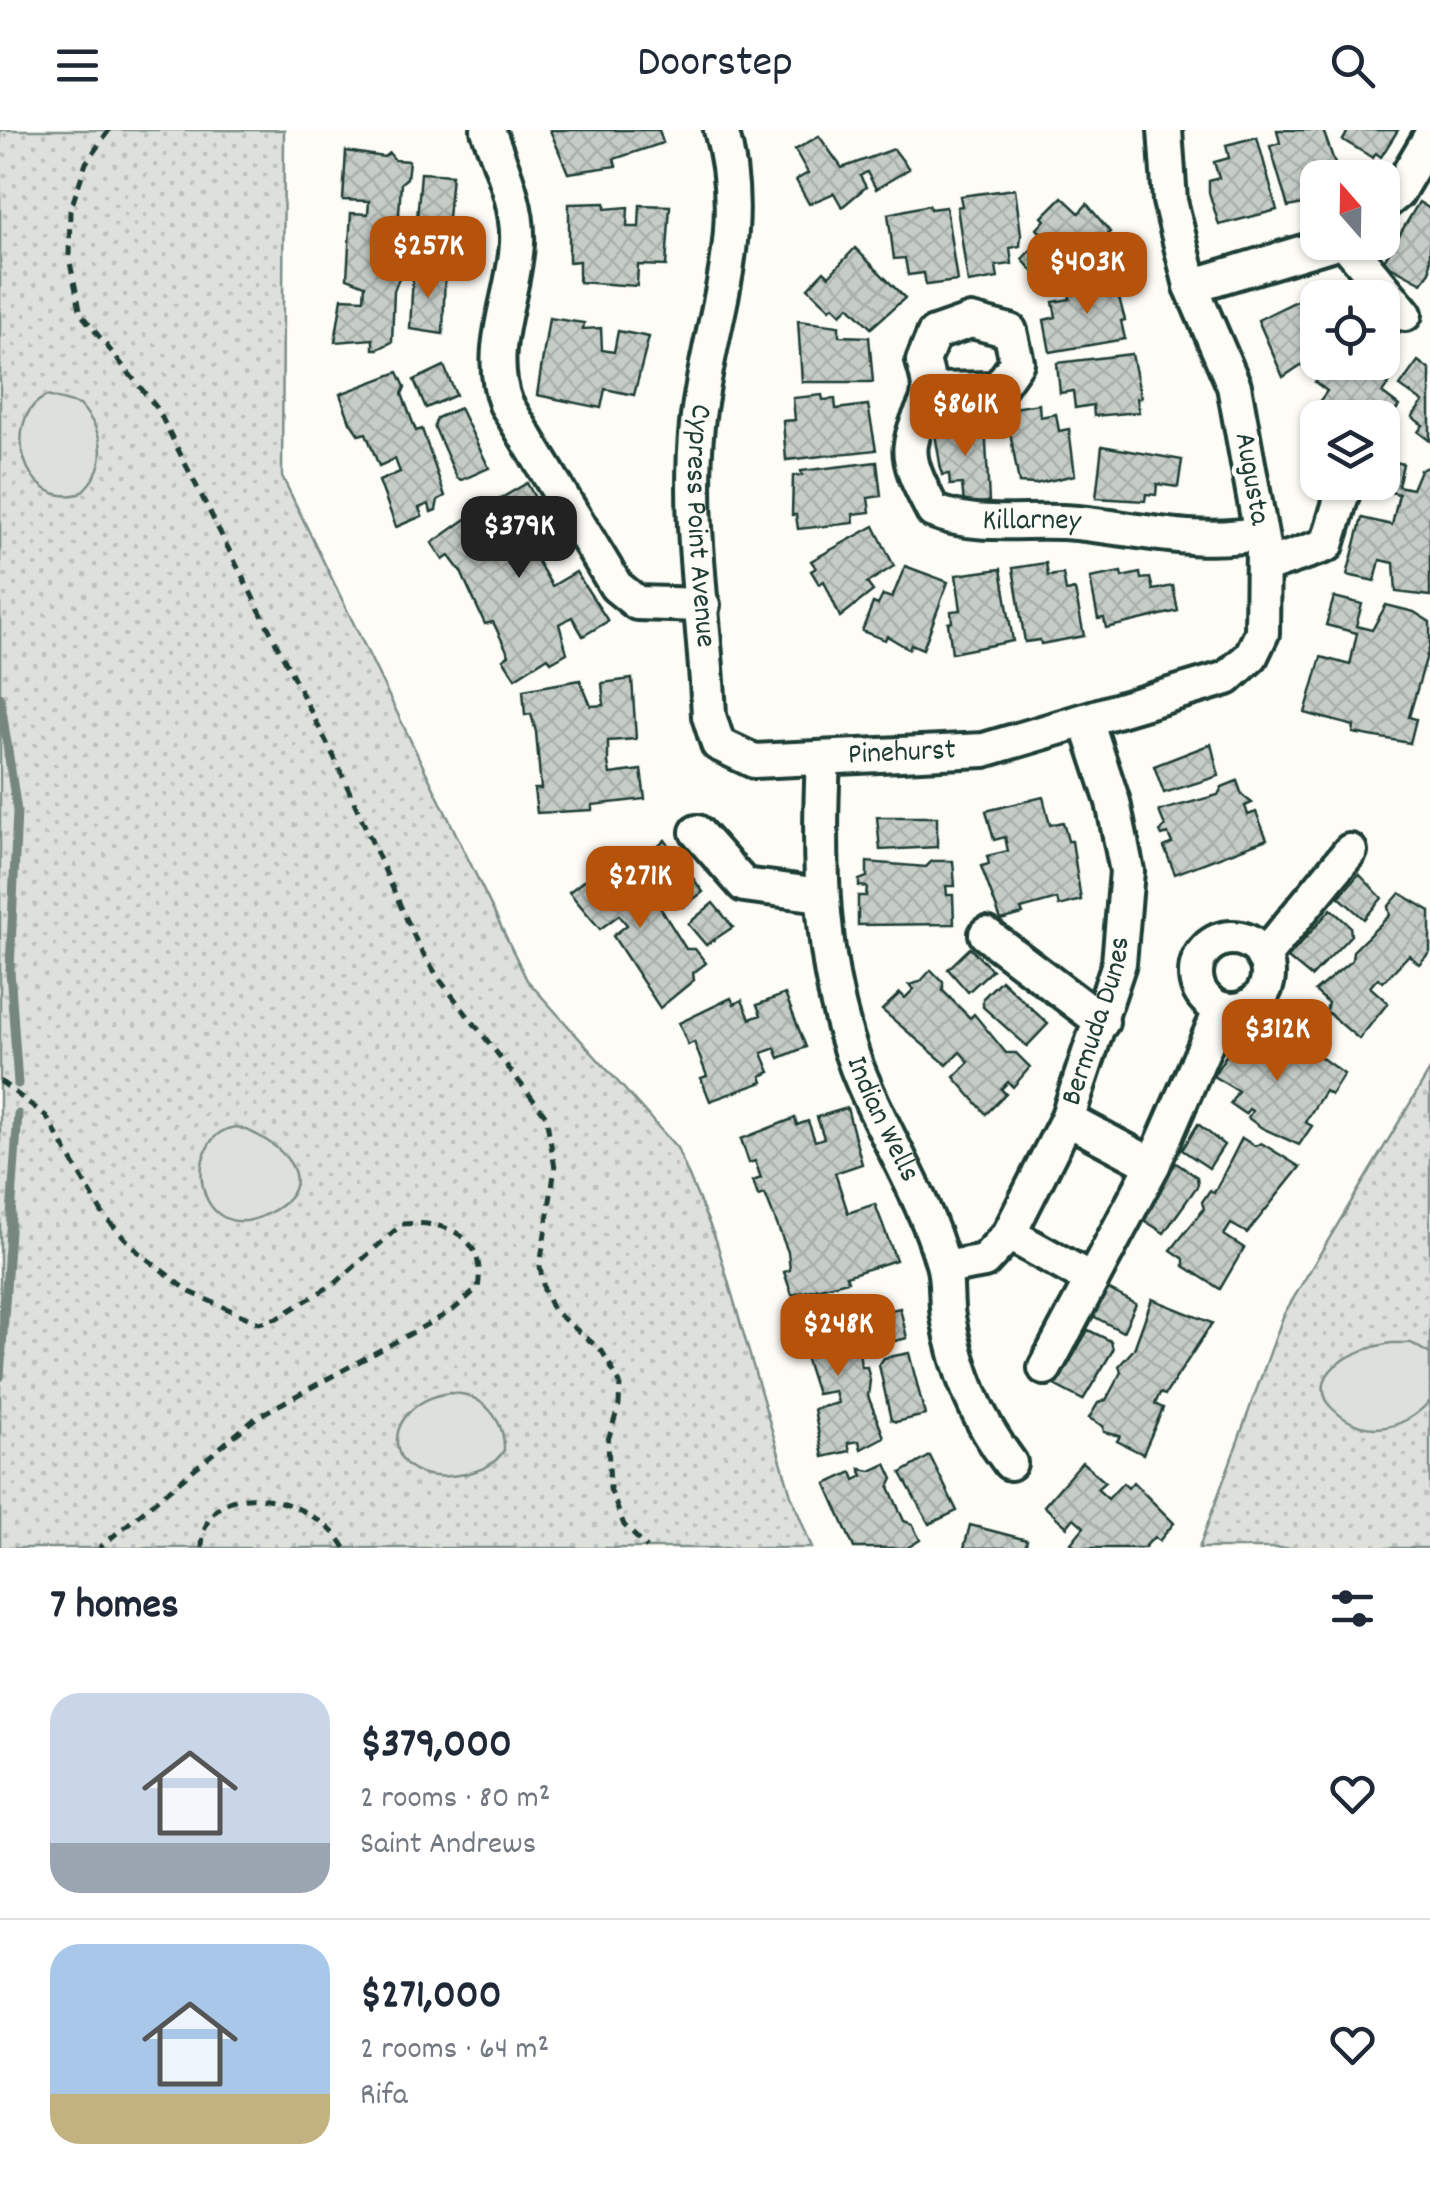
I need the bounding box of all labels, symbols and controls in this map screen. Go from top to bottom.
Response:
text: Doorstep [637,33,793,97]
icon: menu [50,38,105,93]
icon: search [1325,38,1380,93]
north arrow [1300,160,1400,260]
map controls [1300,160,1400,500]
pin: $257K [358,216,498,301]
text: $257K [392,225,464,271]
pin: $403K [1017,232,1157,317]
text: $403K [1049,241,1125,287]
button: locate [1300,280,1400,380]
pin: $861K [895,374,1035,459]
text: $861K [932,383,998,429]
button: layers [1300,400,1400,500]
street label: Cypress Point Avenue [673,401,726,649]
street label: Augusta [1221,429,1279,530]
pin: $379K [449,496,589,581]
street label: Killarney [982,500,1083,545]
text: $379K [483,505,555,551]
street label: Pinehurst [847,730,957,778]
pin: $271K [570,846,710,931]
text: $271K [608,855,672,901]
street label: Bermuda Dunes [1051,935,1143,1111]
pin: $312K [1207,999,1347,1084]
text: $312K [1244,1008,1310,1054]
street label: Indian Wells [833,1051,929,1190]
pin: $248K [768,1294,908,1379]
text: $248K [802,1303,874,1349]
text: 7 homes [50,1578,179,1638]
icon: filters [1325,1581,1380,1636]
text: $379,000 [360,1717,512,1777]
icon: home [130,1733,250,1853]
icon: heart [1325,1766,1380,1821]
text: 2 rooms · 80 m² [360,1777,550,1823]
text: Saint Andrews [360,1823,536,1869]
text: $271,000 [360,1968,502,2028]
icon: home [130,1984,250,2104]
icon: heart [1325,2017,1380,2072]
text: 2 rooms · 64 m² [360,2028,549,2074]
text: Rifa [360,2074,408,2120]

